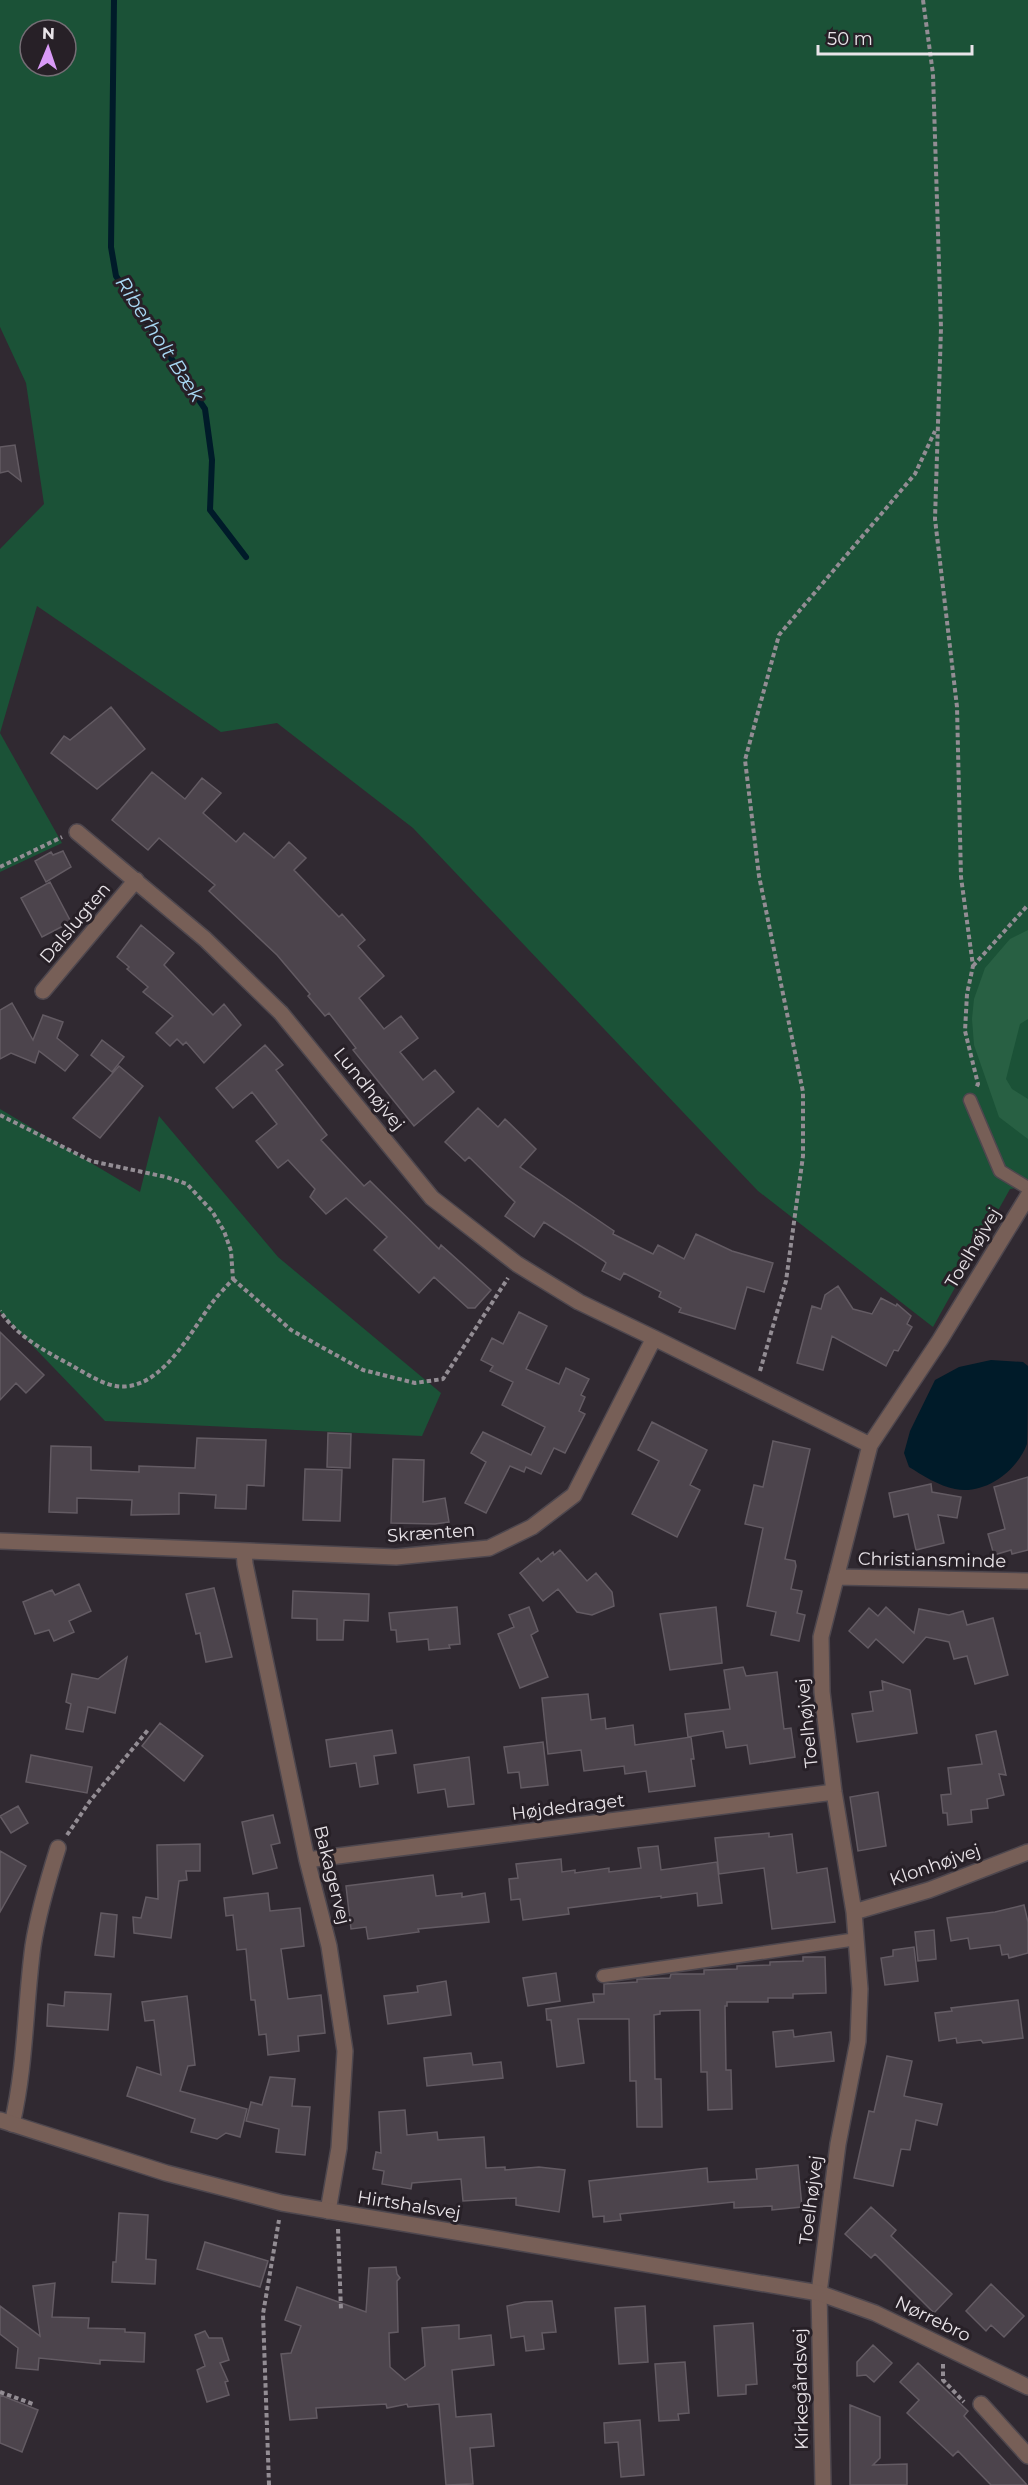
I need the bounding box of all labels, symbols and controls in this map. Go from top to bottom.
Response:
north arrow [18,18,78,78]
scale bar [818,18,972,56]
text: N [42,24,55,43]
text: 50 m [827,28,873,50]
water label: Riberholt Bæk [110,272,210,407]
street label: Dalslugten [35,878,115,968]
street label: Lundhøjvej [329,1043,409,1135]
street label: Toelhøjvej [940,1204,1006,1292]
street label: Skrænten [386,1519,476,1547]
street label: Christiansminde [858,1548,1007,1572]
street label: Toelhøjvej [791,1677,823,1769]
street label: Højdedraget [510,1789,626,1825]
street label: Bakagervej [309,1823,355,1927]
street label: Klonhøjvej [887,1839,983,1891]
street label: Toelhøjvej [795,2154,827,2246]
street label: Hirtshalsvej [356,2186,462,2224]
street label: Nørrebro [892,2291,974,2347]
street label: Kirkegårdsvej [789,2328,813,2450]

